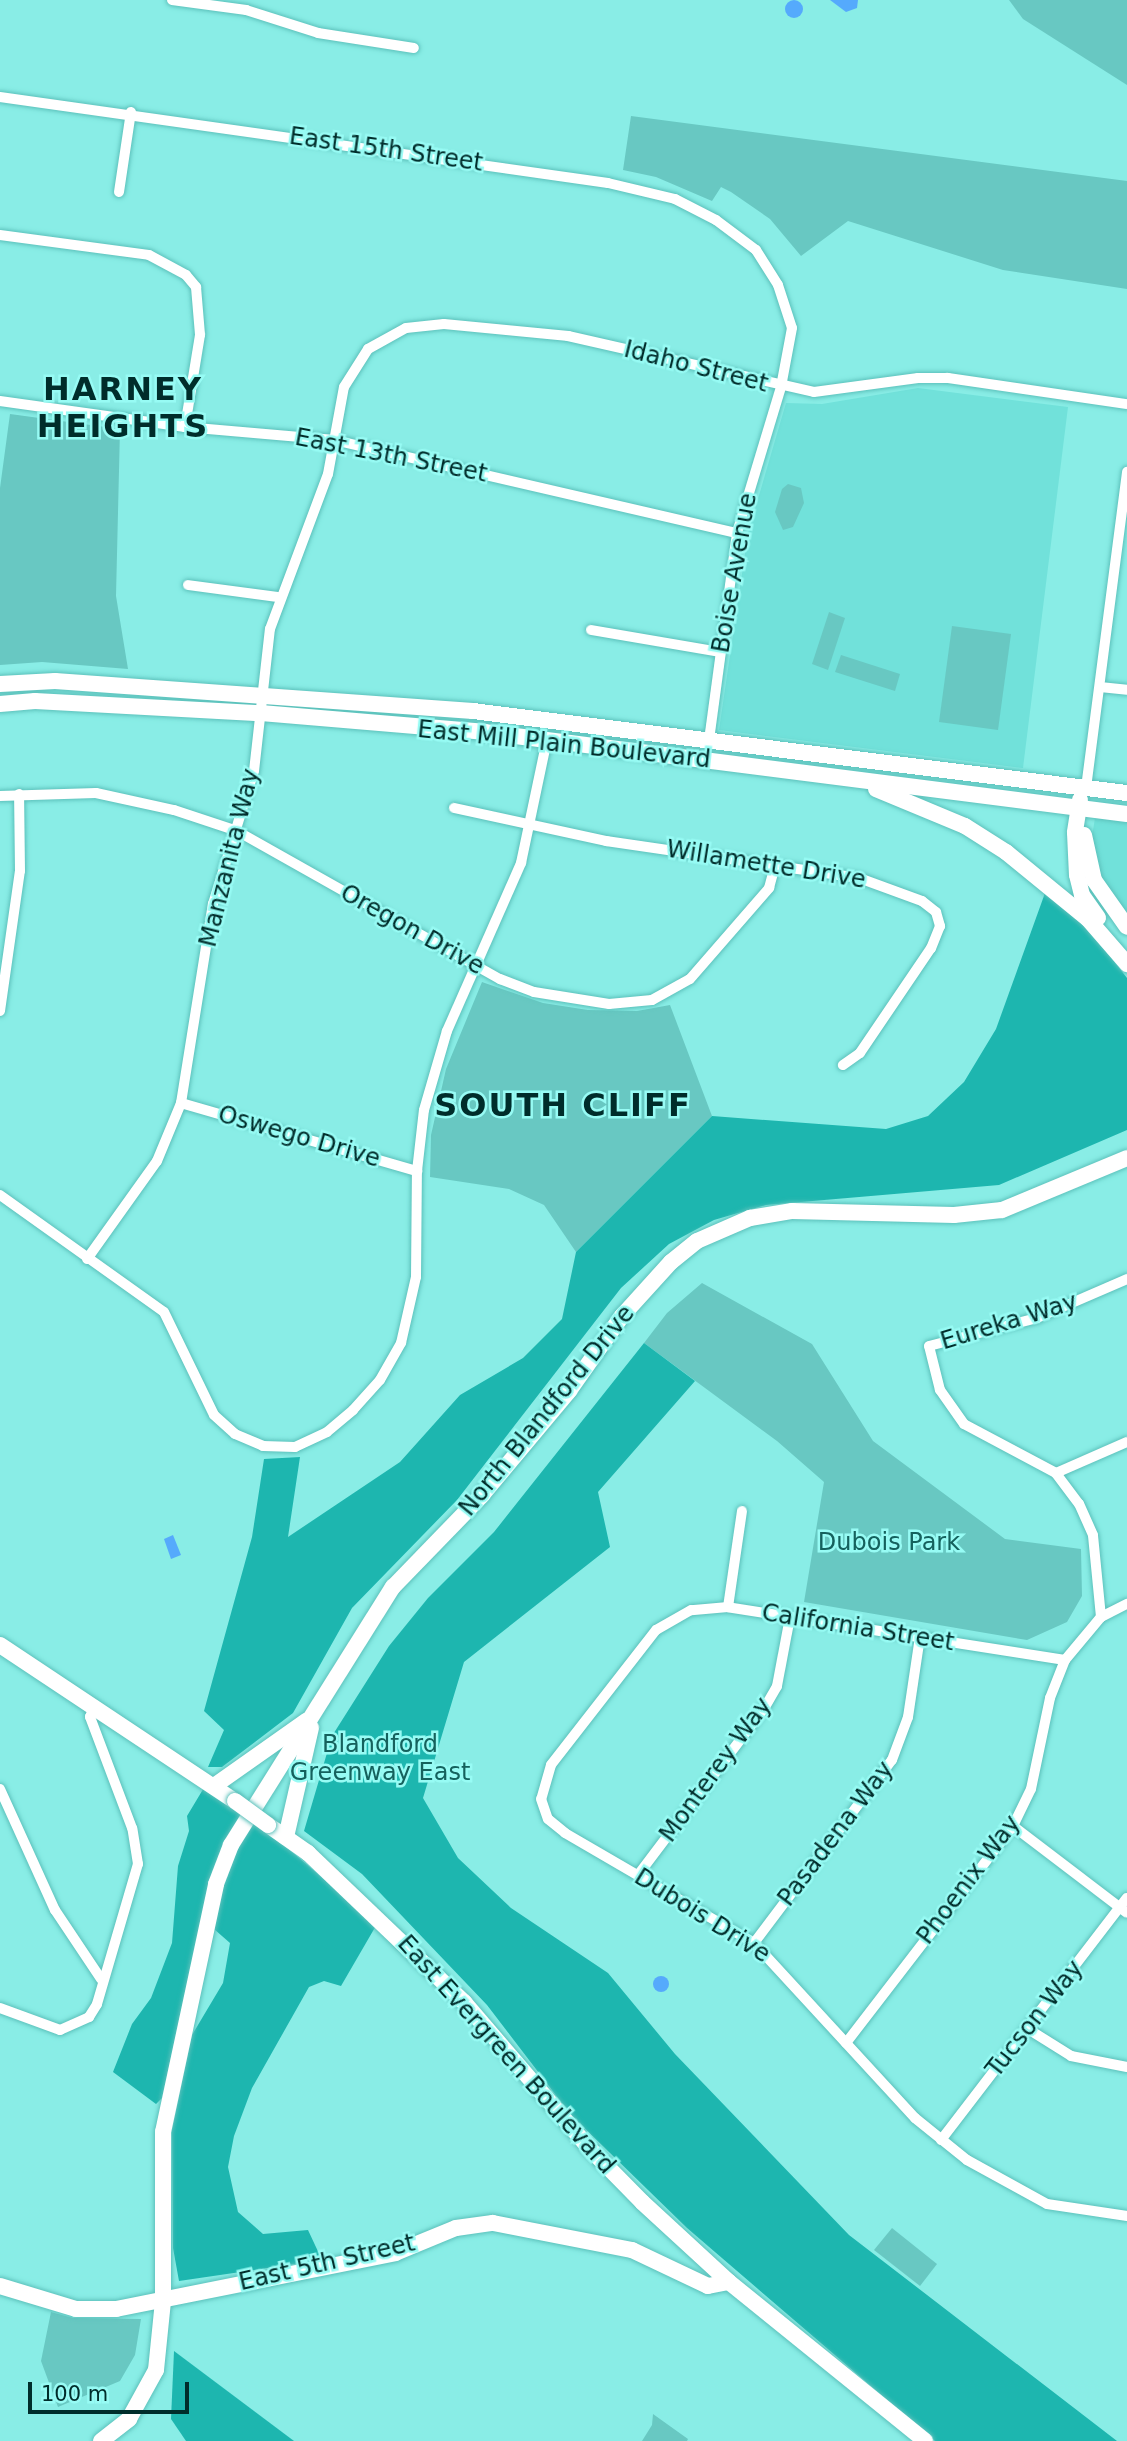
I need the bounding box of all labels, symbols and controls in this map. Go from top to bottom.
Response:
street label: East 15th Street [287,122,485,178]
street label: Idaho Street [621,335,771,399]
district label: HARNEY HEIGHTS [38,371,208,446]
street label: East 13th Street [292,423,490,489]
street label: Boise Avenue [707,491,763,655]
street label: East Mill Plain Boulevard [416,715,712,775]
street label: Manzanita Way [194,766,266,950]
street label: Willamette Drive [664,835,868,895]
street label: Oregon Drive [335,879,489,981]
district label: SOUTH CLIFF [436,1086,690,1124]
street label: Oswego Drive [215,1100,383,1174]
street label: Eureka Way [937,1288,1081,1356]
street label: North Blandford Drive [453,1300,641,1522]
park label: Dubois Park [818,1529,960,1557]
street label: California Street [760,1599,956,1657]
street label: Monterey Way [654,1692,778,1848]
park label: Blandford Greenway East [290,1731,470,1787]
street label: Pasadena Way [772,1756,900,1912]
street label: Phoenix Way [911,1810,1027,1950]
street label: Dubois Drive [629,1863,775,1969]
street label: East Evergreen Boulevard [391,1930,621,2180]
street label: Tucson Way [980,1955,1090,2083]
street label: East 5th Street [236,2229,418,2297]
scale bar [32,2368,192,2412]
text: 100 m [41,2382,108,2406]

